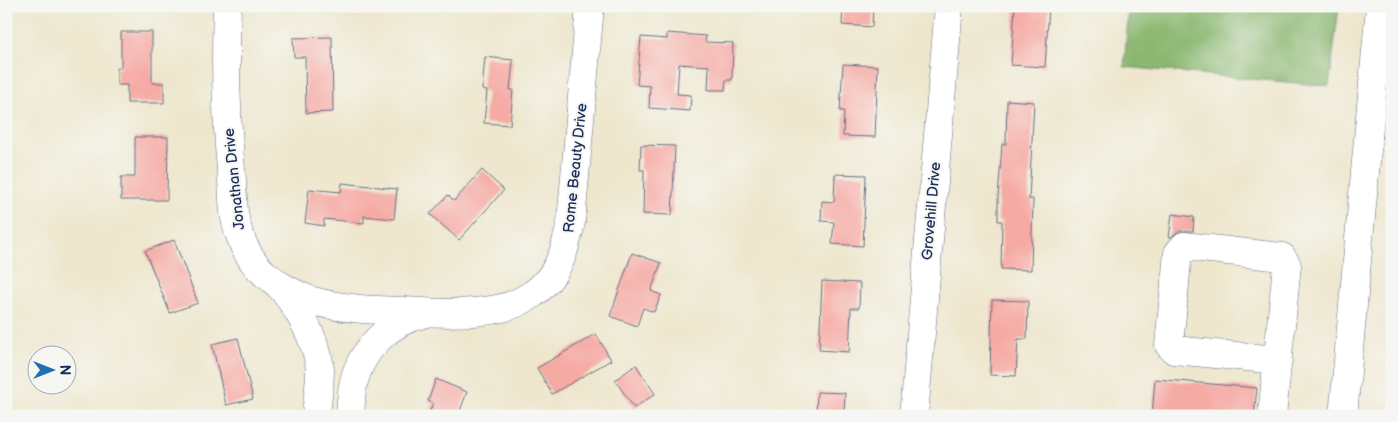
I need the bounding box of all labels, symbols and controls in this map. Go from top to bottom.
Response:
street label: Rome Beauty Drive [559,102,592,234]
street label: Jonathan Drive [220,127,249,231]
street label: Grovehill Drive [918,161,945,261]
north arrow [28,344,78,394]
text: N [56,365,73,375]

